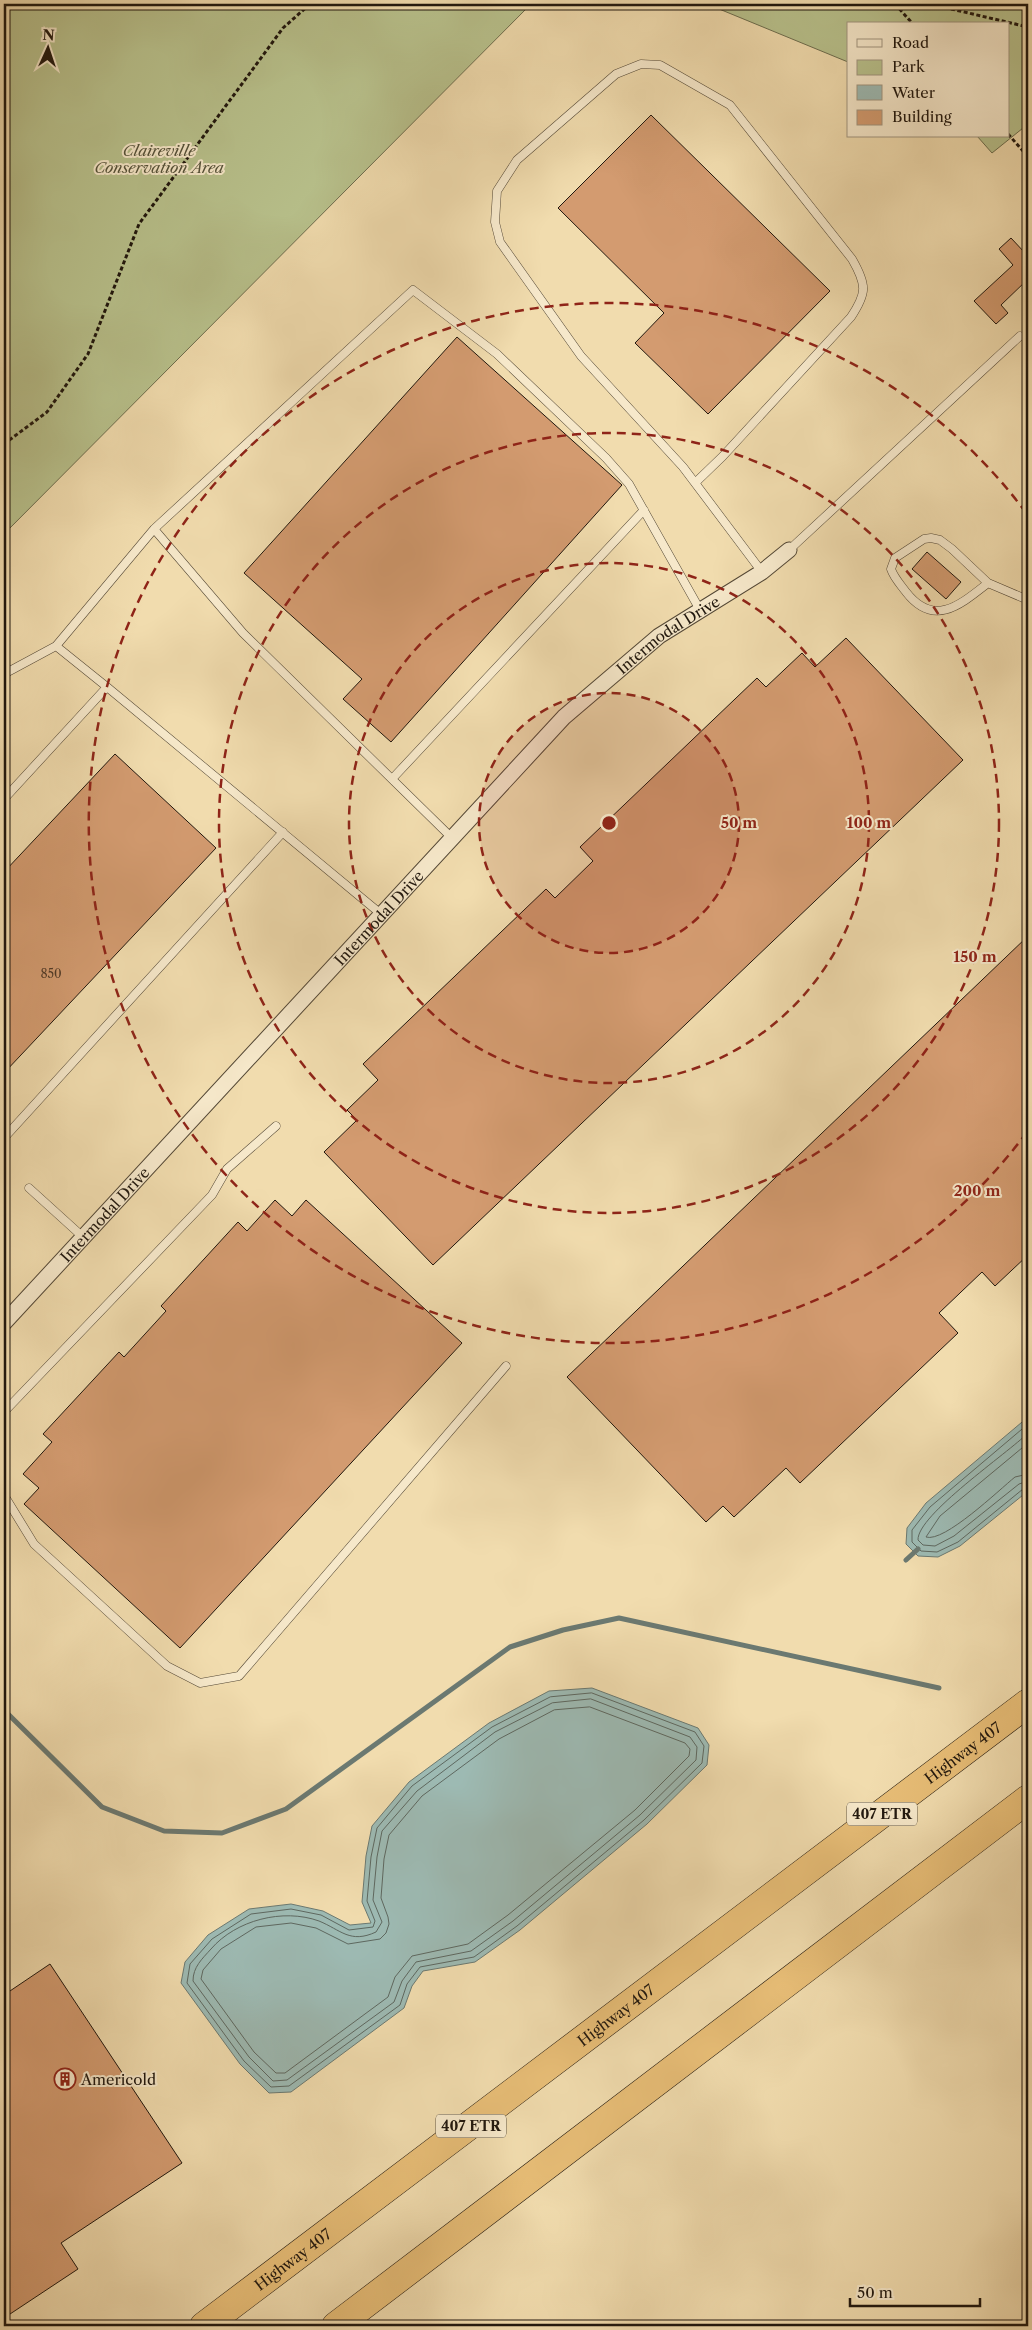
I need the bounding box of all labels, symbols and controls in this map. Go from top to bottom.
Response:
north arrow [22,22,72,72]
legend [847,22,1010,138]
text: N [42,26,55,44]
text: Road [892,33,929,52]
text: Park [892,57,926,76]
text: Water [891,83,936,102]
text: Building [892,107,952,126]
park label: Claireville Conservation Area [94,141,224,177]
street label: Intermodal Drive [612,591,723,678]
text: 50 m [721,813,757,832]
text: 100 m [847,813,891,832]
centre of rings [600,814,618,832]
street label: Intermodal Drive [330,866,427,969]
text: 150 m [953,947,997,966]
house number: 850 [40,966,62,981]
street label: Intermodal Drive [56,1163,153,1266]
text: 200 m [954,1181,1000,1200]
street label: Highway 407 [920,1717,1005,1788]
road number: 407 ETR [847,1802,917,1826]
street label: Highway 407 [573,1979,658,2050]
building icon: Americold [53,2067,77,2091]
place label: Americold [80,2070,156,2089]
road number: 407 ETR [436,2114,506,2138]
street label: Highway 407 [250,2224,335,2294]
scale bar [850,2275,980,2307]
text: 50 m [857,2283,893,2302]

